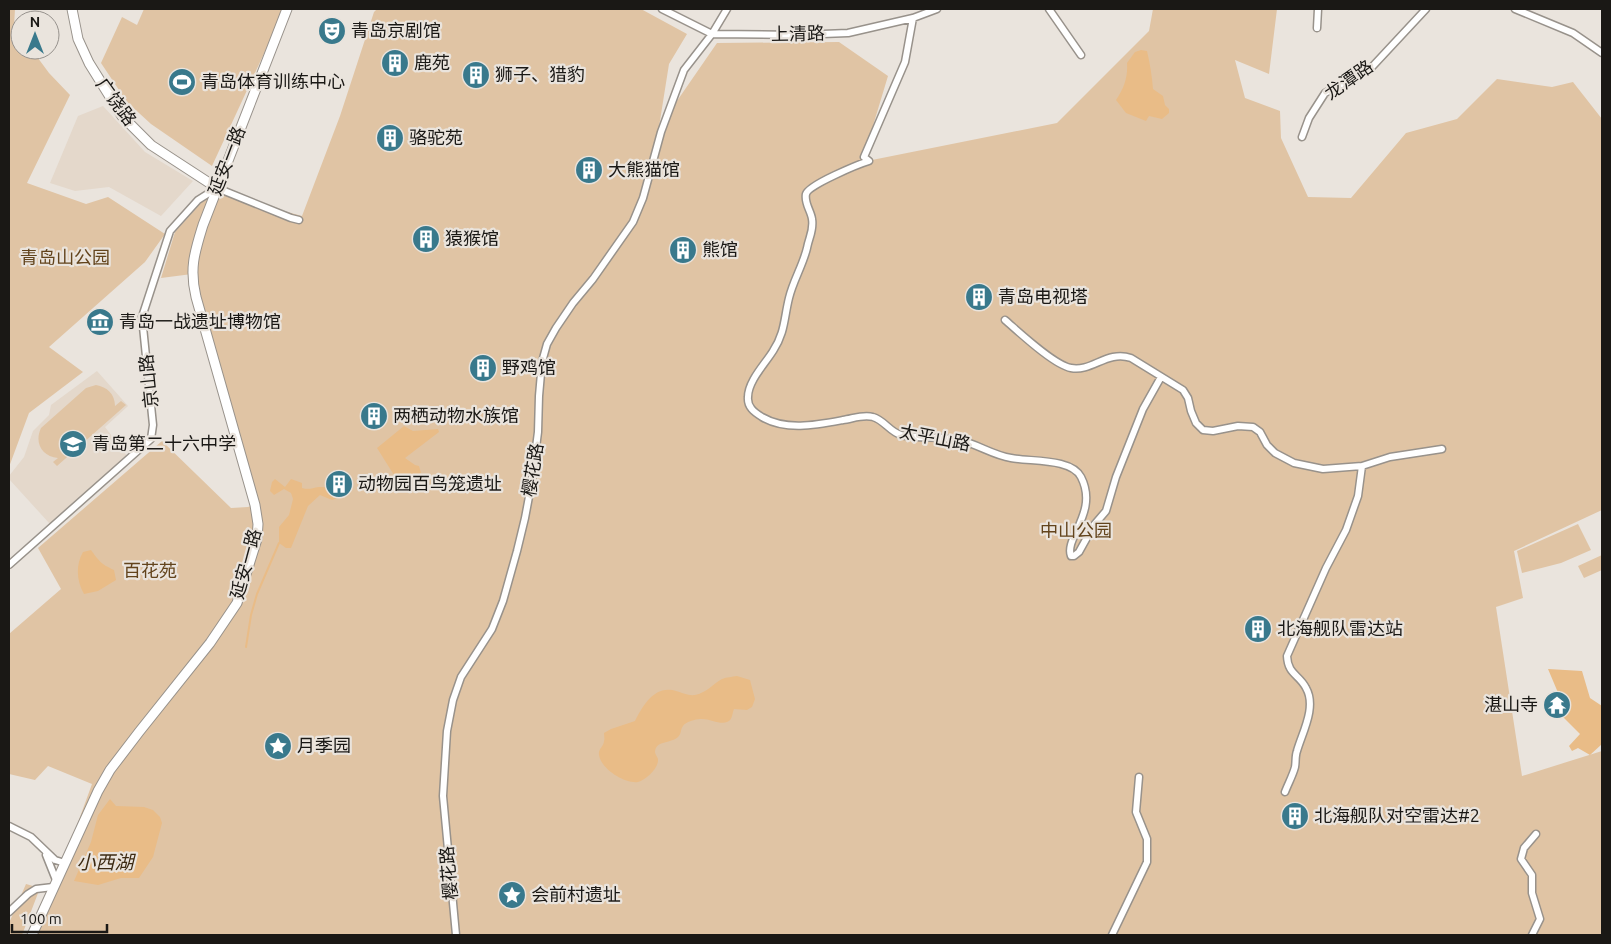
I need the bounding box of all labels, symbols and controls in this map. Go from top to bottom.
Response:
north arrow [10,10,60,60]
text: N [30,14,40,30]
theatre icon: 青岛京剧馆 [317,16,347,46]
place label: 青岛京剧馆 [351,20,441,40]
street label: 上清路 [771,23,825,43]
building icon: 鹿苑 [380,48,410,78]
place label: 鹿苑 [414,52,450,72]
street label: 龙潭路 [1321,56,1376,103]
building icon: 狮子、猎豹 [461,60,491,90]
place label: 狮子、猎豹 [495,64,585,84]
sports icon: 青岛体育训练中心 [167,67,197,97]
place label: 青岛体育训练中心 [201,71,345,91]
street label: 广饶路 [93,74,141,129]
street label: 延安一路 [204,123,248,198]
building icon: 骆驼苑 [375,123,405,153]
place label: 骆驼苑 [409,127,463,147]
building icon: 大熊猫馆 [574,155,604,185]
place label: 大熊猫馆 [608,159,680,179]
building icon: 猿猴馆 [411,224,441,254]
place label: 猿猴馆 [445,228,499,248]
building icon: 熊馆 [668,235,698,265]
place label: 熊馆 [702,239,738,259]
park label: 青岛山公园 [20,247,110,267]
building icon: 青岛电视塔 [964,282,994,312]
place label: 青岛电视塔 [998,286,1088,306]
museum icon: 青岛一战遗址博物馆 [85,307,115,337]
place label: 青岛一战遗址博物馆 [119,311,281,331]
street label: 京山路 [135,353,161,409]
building icon: 野鸡馆 [468,353,498,383]
place label: 野鸡馆 [502,357,556,377]
building icon: 两栖动物水族馆 [359,401,389,431]
place label: 两栖动物水族馆 [393,405,519,425]
street label: 太平山路 [898,420,972,454]
school or university icon: 青岛第二十六中学 [58,429,88,459]
place label: 青岛第二十六中学 [92,433,236,453]
street label: 樱花路 [518,442,546,498]
building icon: 动物园百鸟笼遗址 [324,469,354,499]
place label: 动物园百鸟笼遗址 [358,473,502,493]
park label: 中山公园 [1040,520,1112,540]
street label: 延安一路 [226,526,264,601]
park label: 百花苑 [123,560,177,580]
building icon: 北海舰队雷达站 [1243,614,1273,644]
place label: 北海舰队雷达站 [1277,618,1403,638]
temple icon: 湛山寺 [1542,690,1572,720]
place label: 湛山寺 [1484,694,1538,714]
place icon: 月季园 [263,731,293,761]
place label: 月季园 [297,735,351,755]
building icon: 北海舰队对空雷达#2 [1280,801,1310,831]
place label: 北海舰队对空雷达#2 [1314,805,1480,825]
street label: 樱花路 [436,845,460,901]
water label: 小西湖 [76,851,136,873]
place icon: 会前村遗址 [497,880,527,910]
place label: 会前村遗址 [531,884,621,904]
scale bar [12,902,108,934]
text: 100 m [20,910,62,927]

